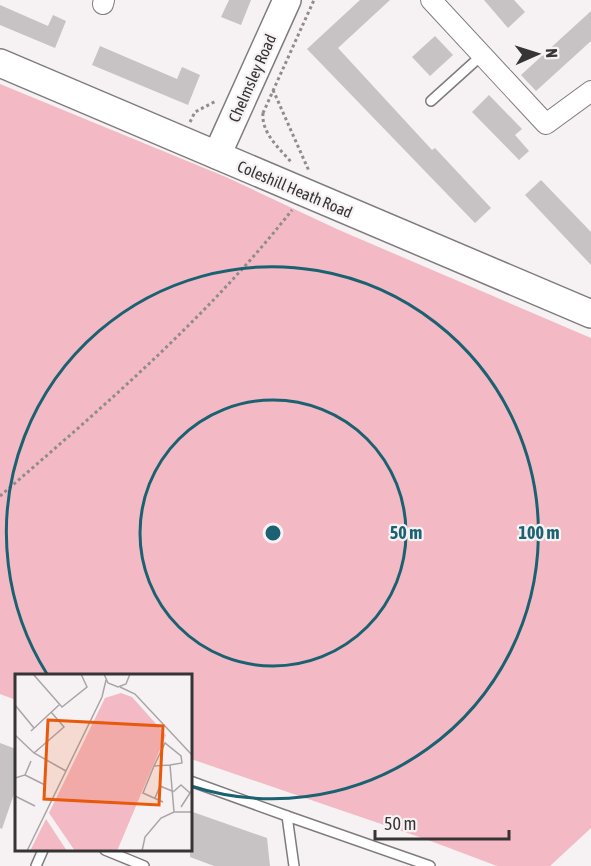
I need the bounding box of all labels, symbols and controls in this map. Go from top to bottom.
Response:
north arrow [507,24,567,84]
street label: Chelmsley Road [225,31,280,125]
text: N [543,48,561,58]
street label: Coleshill Heath Road [235,157,355,221]
text: 50 m [390,522,422,543]
text: 100 m [519,522,559,543]
centre of rings [263,523,283,543]
inset map [15,674,192,851]
scale bar [375,803,508,841]
text: 50 m [384,813,416,834]

